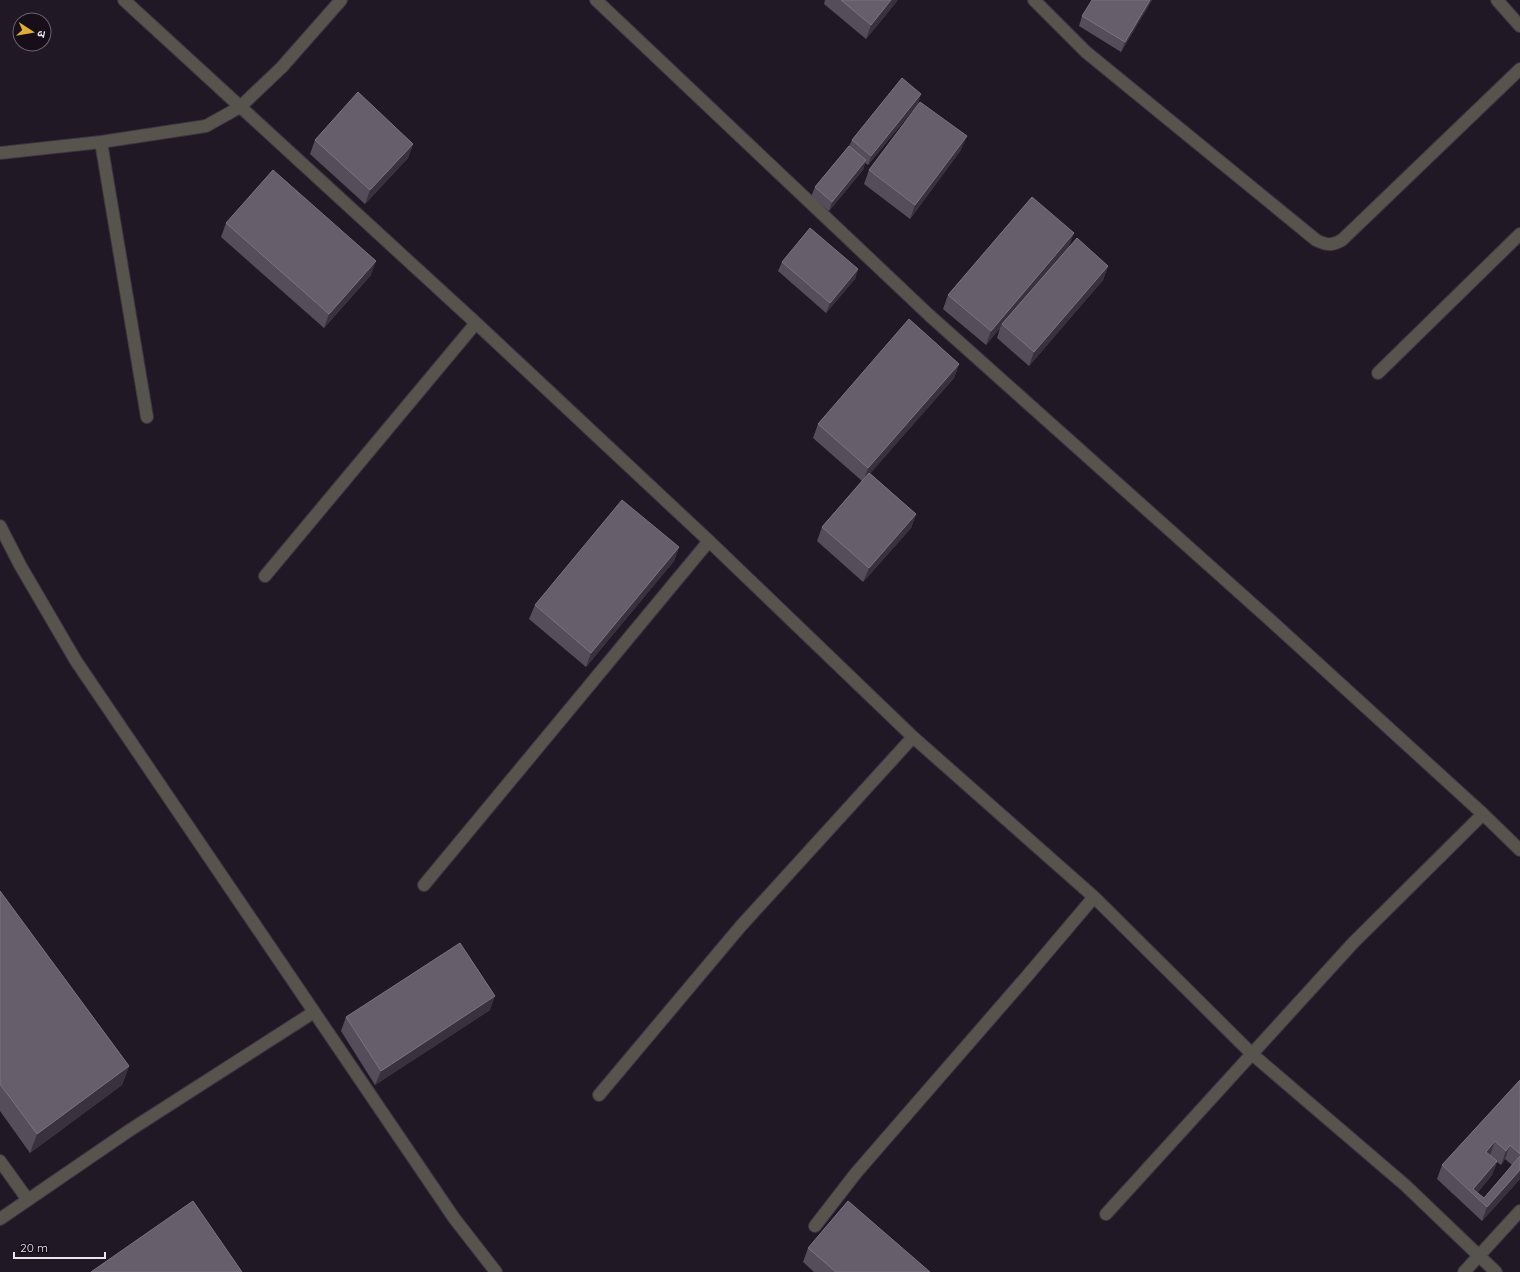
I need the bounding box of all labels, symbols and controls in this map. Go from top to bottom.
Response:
north arrow [12,12,52,52]
text: उ [34,29,49,39]
scale bar [14,1234,105,1260]
text: 20 m [20,1240,48,1255]

